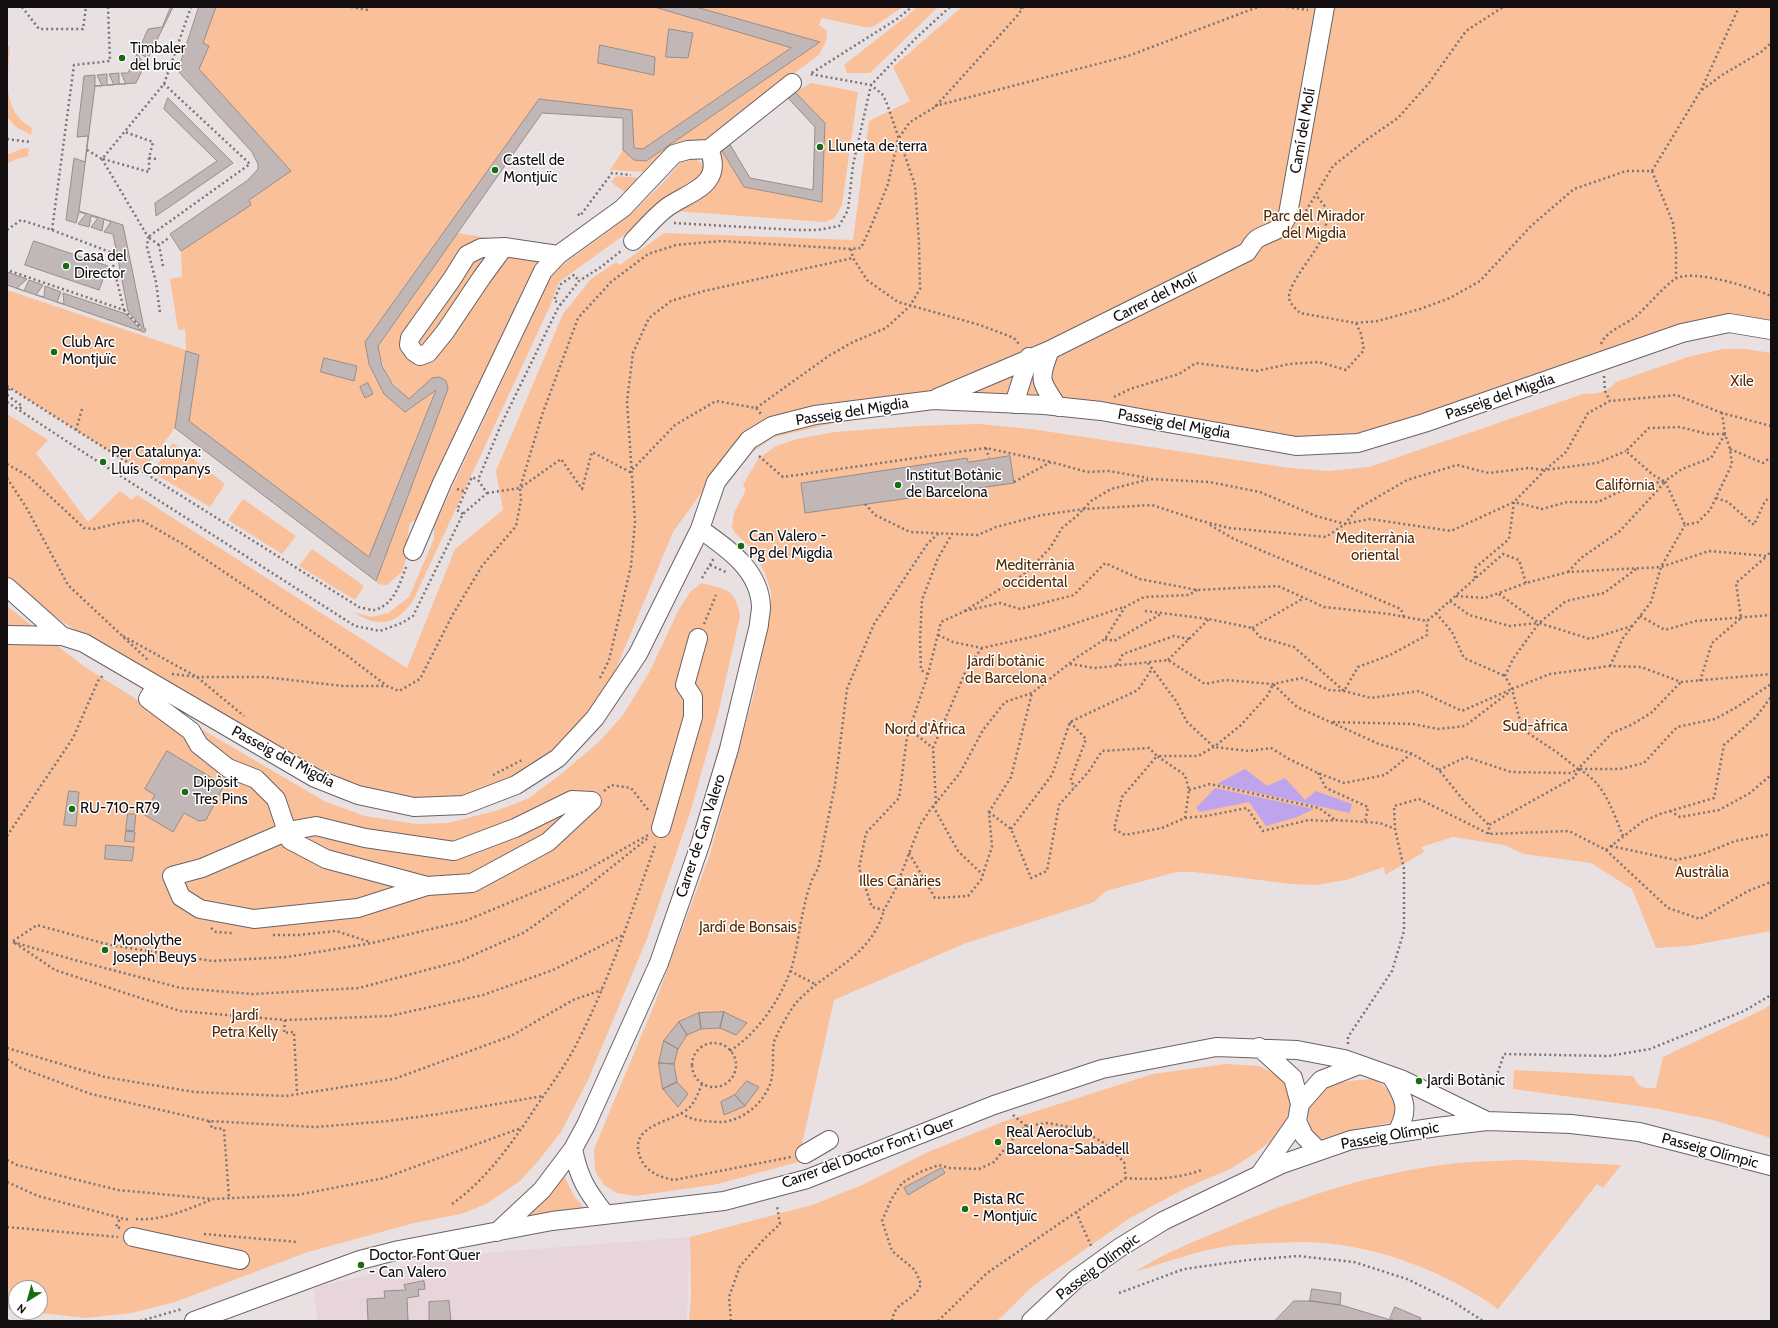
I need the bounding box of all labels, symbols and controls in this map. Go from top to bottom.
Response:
place label: Timbaler del bruc [130,40,186,75]
marker: Timbaler del bruc [117,53,127,63]
street label: Camí del Molí [1287,87,1319,175]
place label: Lluneta de terra [828,138,927,156]
marker: Lluneta de terra [815,142,825,152]
place label: Castell de Montjuïc [503,152,565,187]
marker: Castell de Montjuïc [490,165,500,175]
park label: Parc del Mirador del Migdia [1263,208,1365,243]
place label: Casa del Director [74,248,127,283]
marker: Casa del Director [61,261,71,271]
street label: Carrer del Molí [1110,269,1200,327]
place label: Club Arc Montjuïc [62,334,117,369]
marker: Club Arc Montjuïc [49,347,59,357]
street label: Passeig del Migdia [1443,370,1557,424]
park label: Xile [1730,373,1754,391]
street label: Passeig del Migdia [794,394,910,430]
street label: Passeig del Migdia [1116,405,1232,443]
place label: Per Catalunya: Lluís Companys [111,444,211,479]
marker: Per Catalunya: Lluís Companys [98,457,108,467]
place label: Institut Botànic de Barcelona [906,467,1002,502]
park label: Califòrnia [1595,477,1655,495]
marker: Institut Botànic de Barcelona [893,480,903,490]
place label: Can Valero - Pg del Migdia [749,528,833,563]
park label: Mediterrània oriental [1335,530,1415,565]
marker: Can Valero - Pg del Migdia [736,541,746,551]
park label: Mediterrània occidental [995,557,1075,592]
park label: Jardí botànic de Barcelona [965,653,1047,688]
park label: Sud-àfrica [1502,718,1568,736]
park label: Nord d'Àfrica [884,721,966,739]
street label: Passeig del Migdia [228,722,338,792]
street label: Carrer de Can Valero [673,772,729,900]
place label: Dipòsit Tres Pins [193,774,248,809]
marker: Dipòsit Tres Pins [180,787,190,797]
place label: RU-710-R79 [80,800,160,818]
marker: RU-710-R79 [67,804,77,814]
park label: Austràlia [1675,864,1729,882]
park label: Illes Canàries [859,873,941,891]
park label: Jardí de Bonsais [699,919,797,937]
place label: Monolythe Joseph Beuys [113,932,197,967]
marker: Monolythe Joseph Beuys [100,945,110,955]
park label: Jardí Petra Kelly [212,1007,278,1042]
place label: Jardi Botànic [1427,1072,1505,1090]
marker: Jardi Botànic [1414,1076,1424,1086]
street label: Carrer del Doctor Font i Quer [779,1113,957,1193]
street label: Passeig Olímpic [1340,1119,1440,1153]
place label: Real Aeroclub Barcelona-Sabadell [1006,1124,1129,1159]
street label: Passeig Olímpic [1660,1129,1760,1173]
marker: Real Aeroclub Barcelona-Sabadell [993,1137,1003,1147]
place label: Pista RC - Montjuïc [973,1191,1037,1226]
marker: Pista RC - Montjuïc [960,1204,970,1214]
street label: Passeig Olímpic [1053,1230,1143,1304]
place label: Doctor Font Quer - Can Valero [369,1247,480,1282]
marker: Doctor Font Quer - Can Valero [356,1260,366,1270]
north arrow [8,1280,48,1320]
text: N [14,1301,29,1317]

